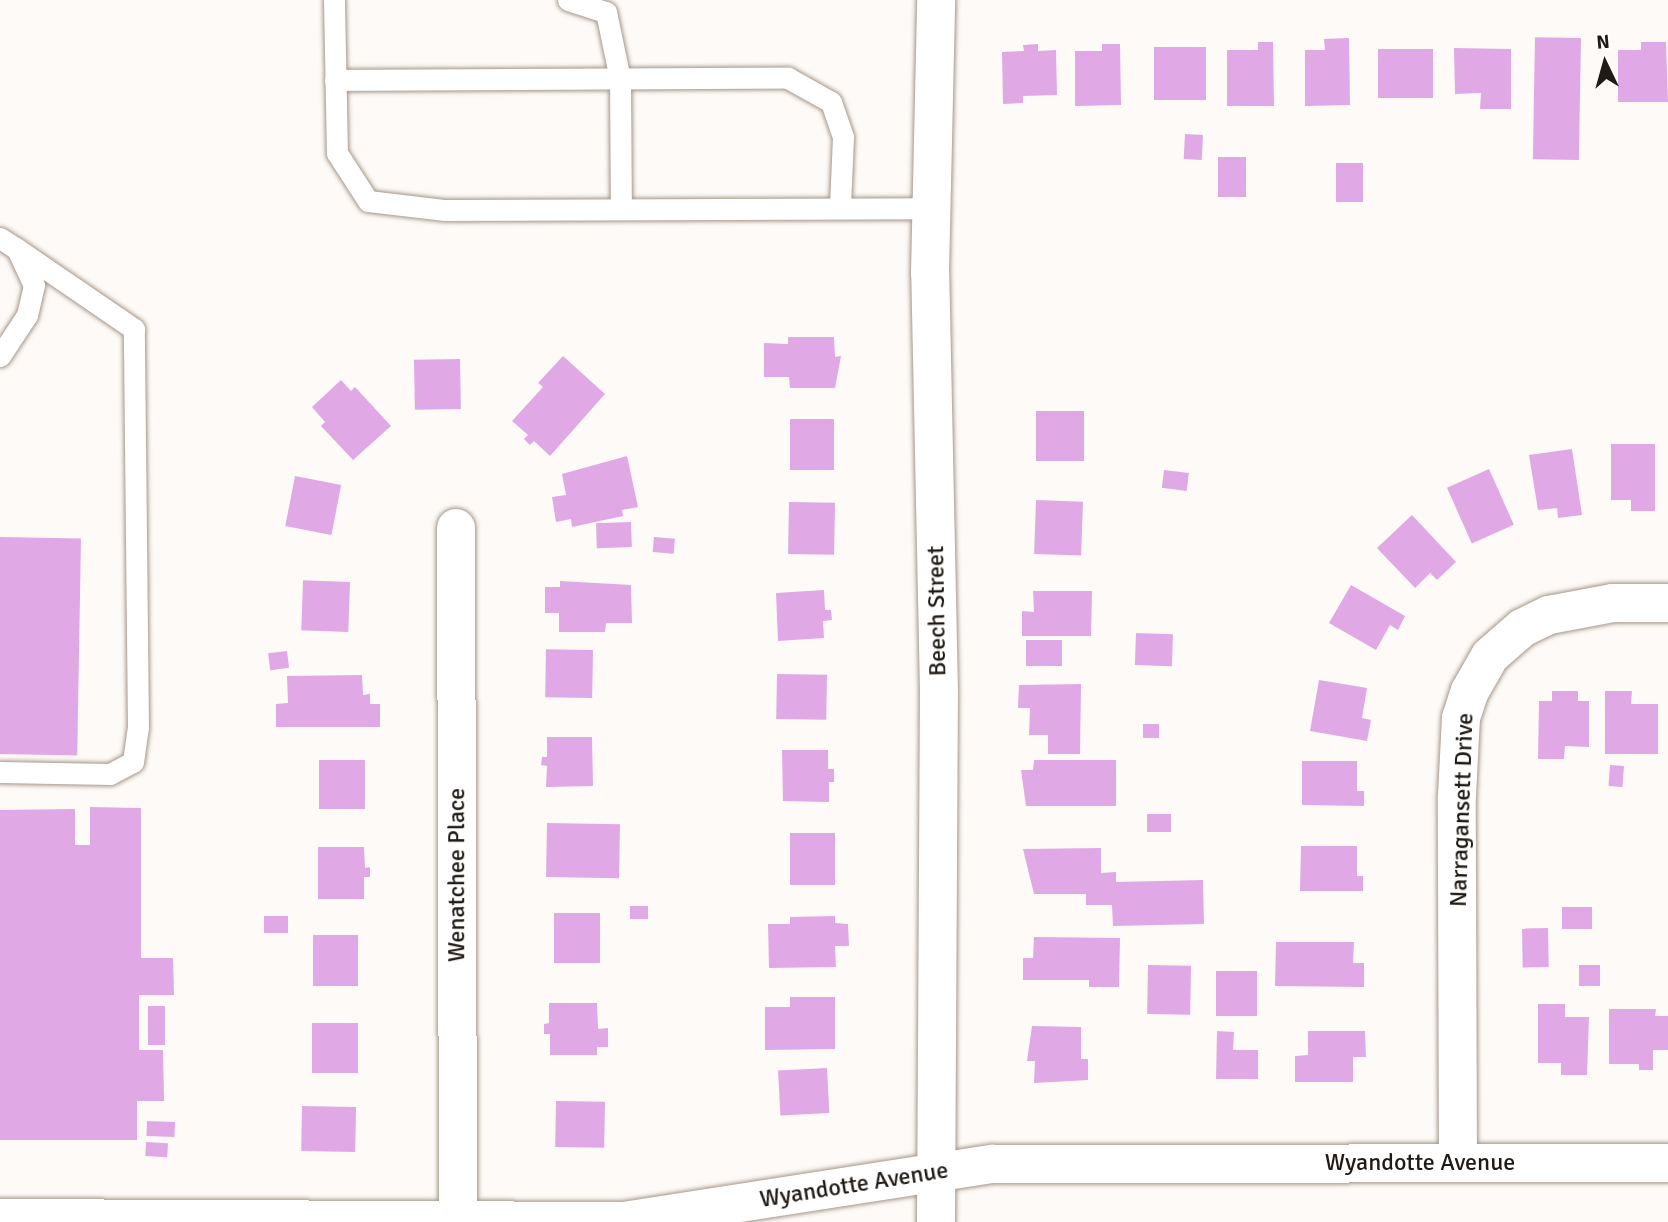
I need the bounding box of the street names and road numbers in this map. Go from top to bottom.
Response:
street label: Beech Street [921,545,953,677]
street label: Narragansett Drive [1444,712,1480,908]
street label: Wenatchee Place [443,788,471,962]
street label: Wyandotte Avenue [1325,1149,1515,1177]
street label: Wyandotte Avenue [758,1156,950,1214]

